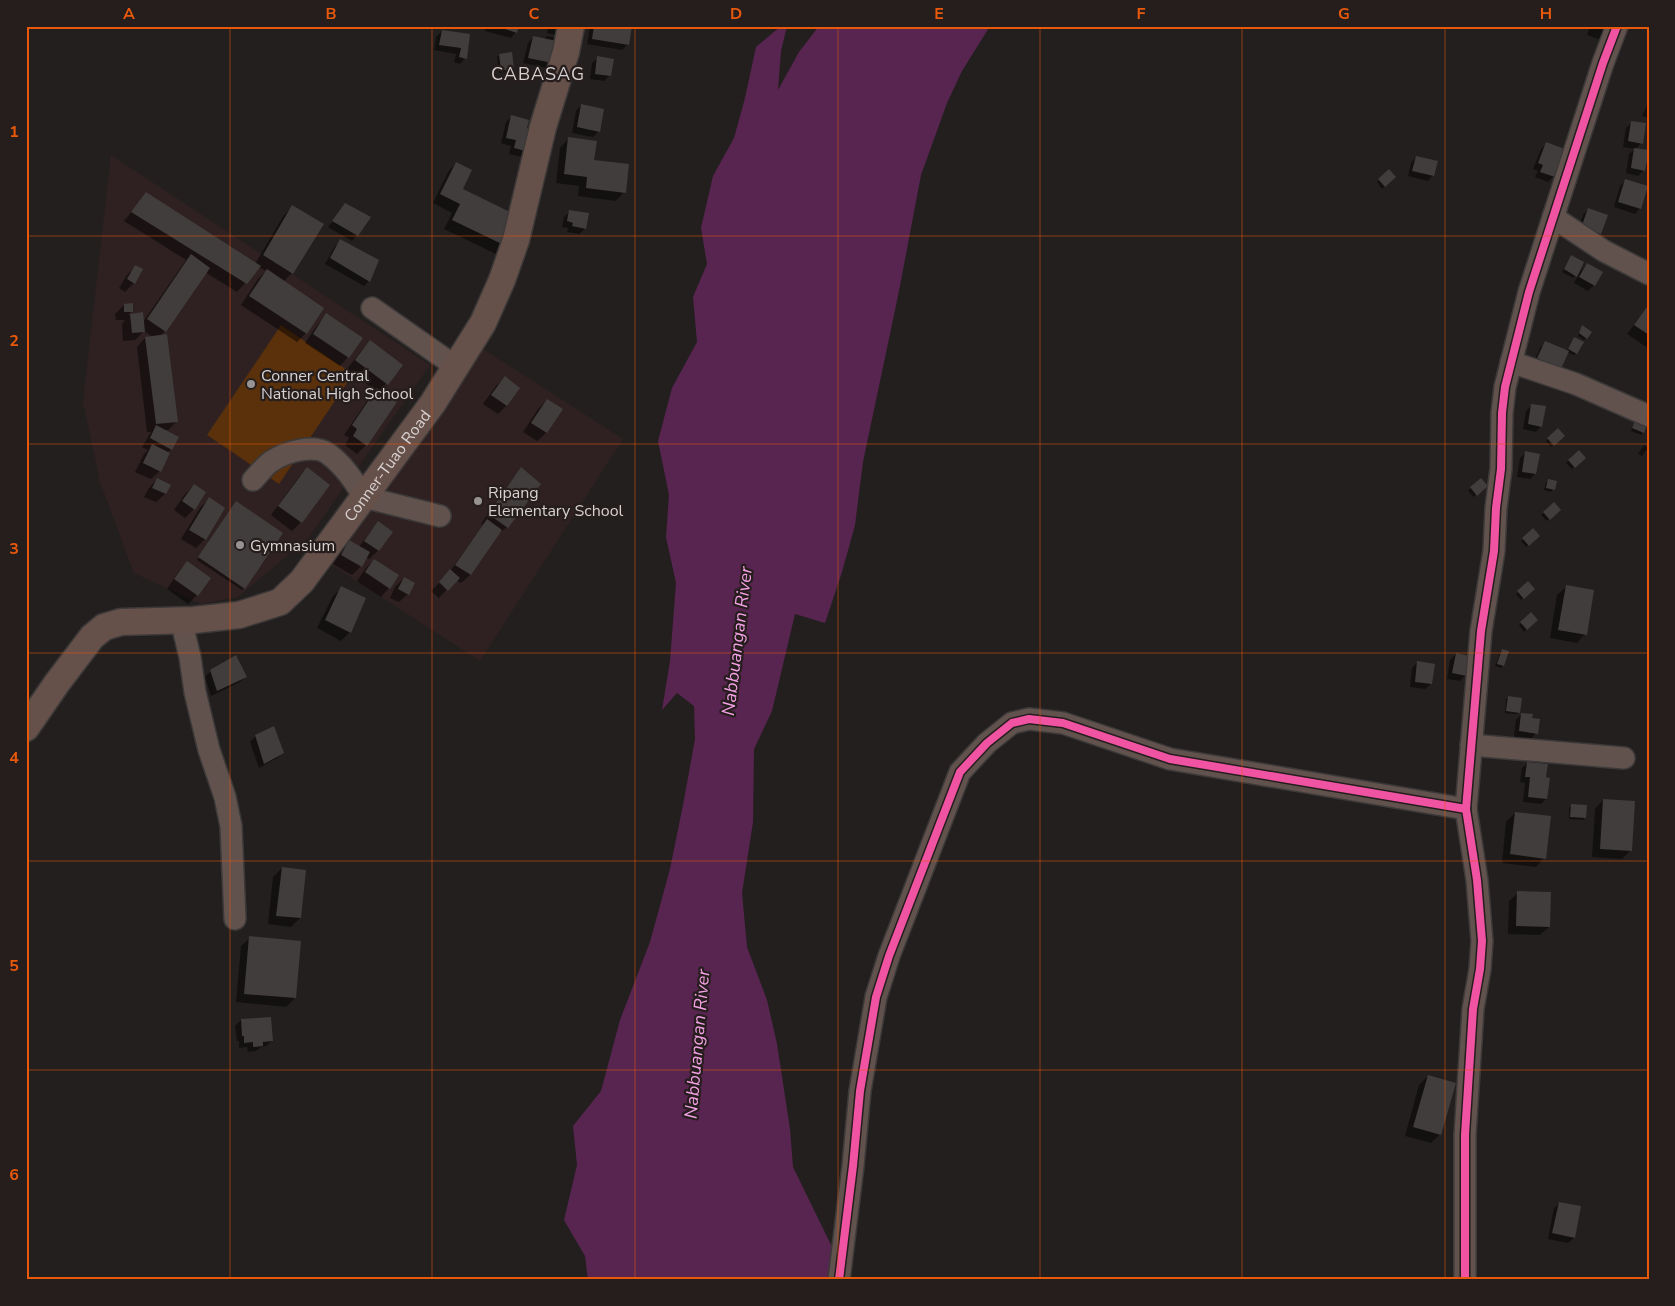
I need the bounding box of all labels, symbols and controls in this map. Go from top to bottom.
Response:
text: A [123,3,135,25]
text: B [325,3,337,25]
text: C [529,3,540,25]
text: D [730,3,742,25]
text: E [934,3,944,25]
text: F [1137,3,1146,25]
text: G [1338,3,1350,25]
text: H [1540,3,1552,25]
district label: CABASAG [491,62,585,86]
text: 1 [9,121,19,143]
text: 2 [9,330,19,352]
place label: Conner Central National High School [261,365,414,405]
marker: Conner Central National High School [245,378,257,390]
street label: Conner-Tuao Road [339,406,436,526]
place label: Ripang Elementary School [488,482,624,522]
marker: Ripang Elementary School [472,495,484,507]
place label: Gymnasium [250,535,335,557]
text: 3 [9,538,19,560]
marker: Gymnasium [234,539,246,551]
water label: Nabbuangan River [716,565,758,717]
text: 4 [9,747,19,769]
text: 5 [9,955,19,977]
water label: Nabbuangan River [679,968,716,1120]
text: 6 [9,1164,19,1186]

